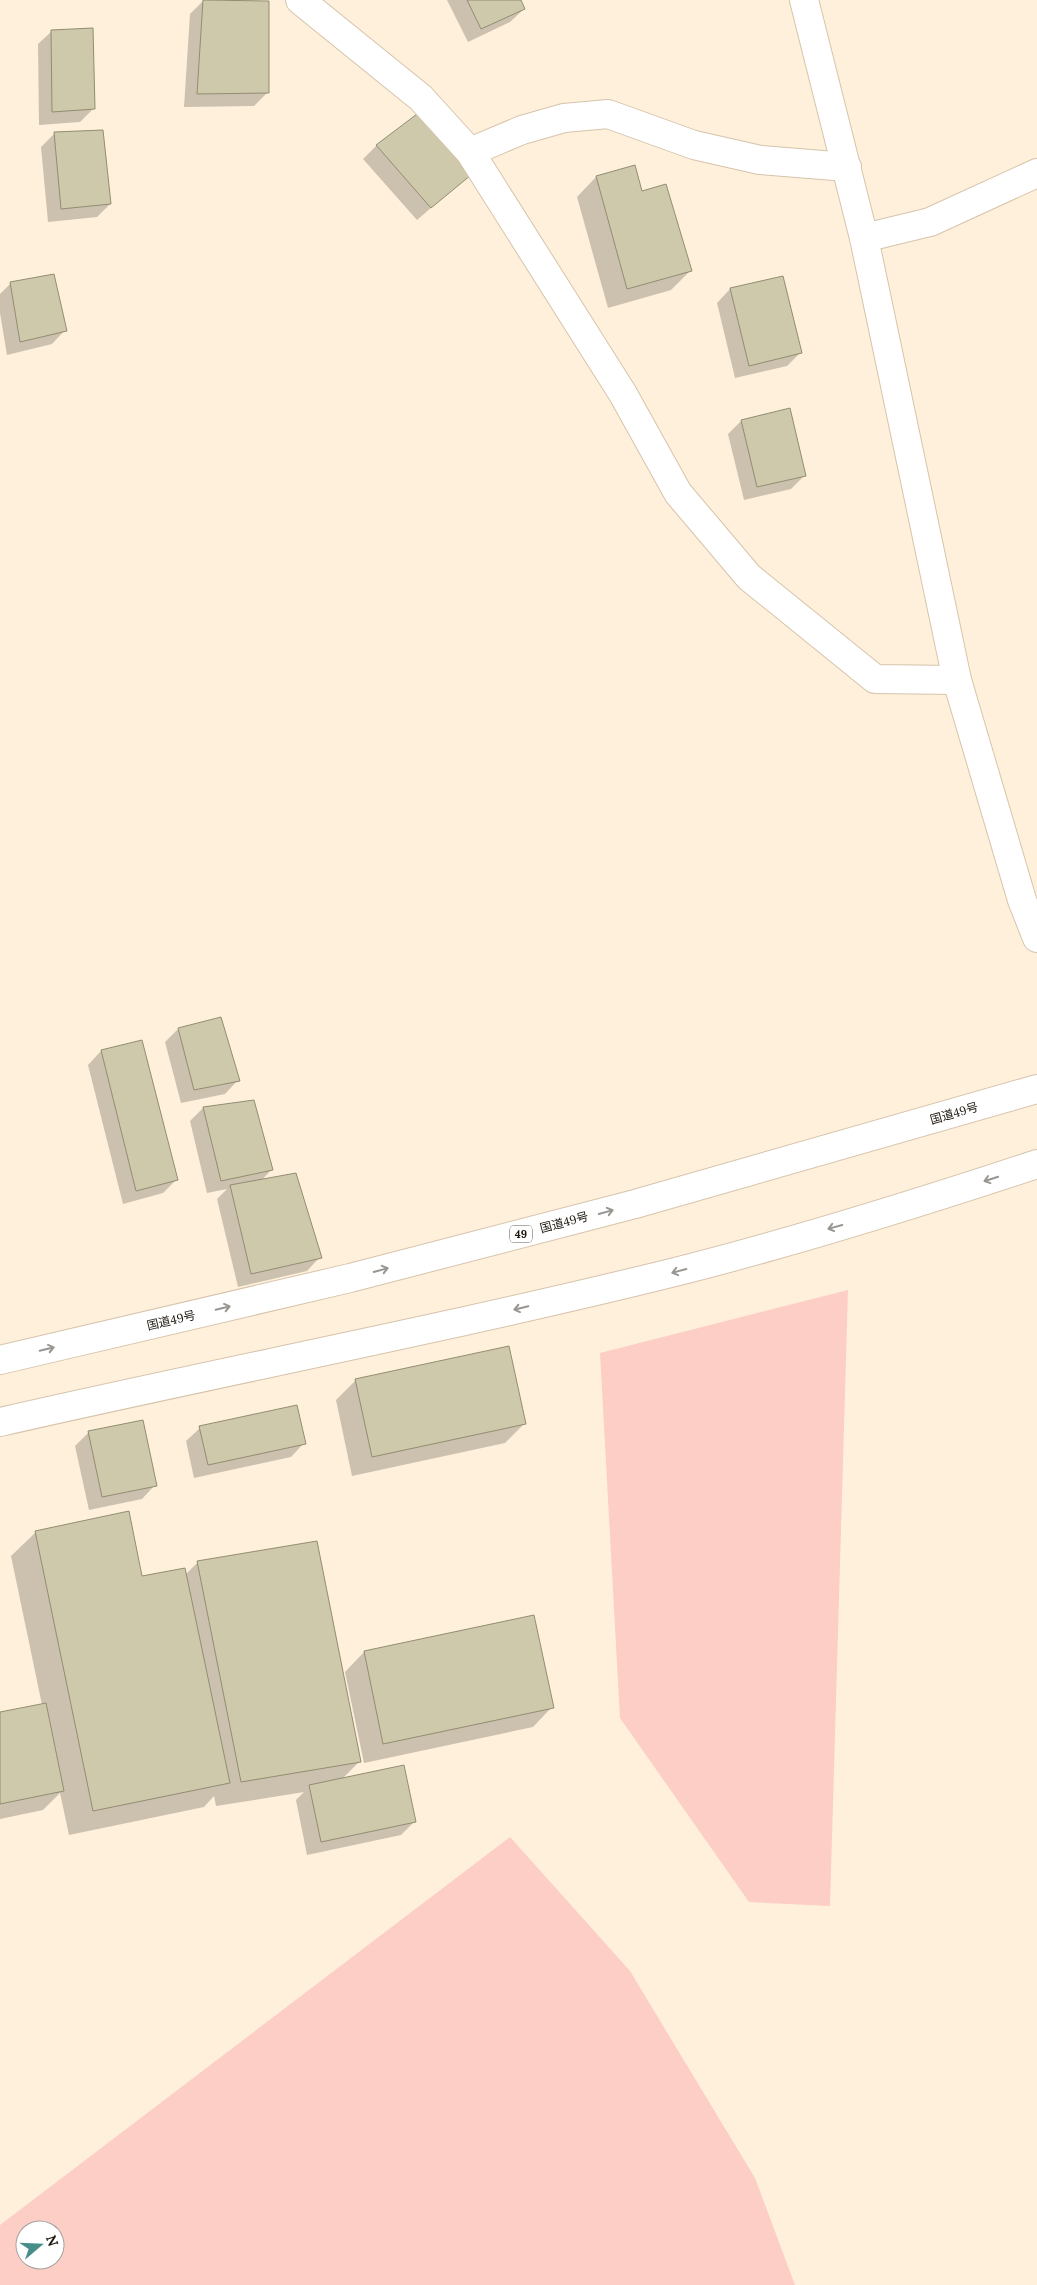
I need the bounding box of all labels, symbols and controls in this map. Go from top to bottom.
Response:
street label: 国道49号 [928,1099,980,1127]
one-way arrow [983,1175,999,1184]
one-way arrow [597,1206,613,1216]
street label: 国道49号 [538,1208,590,1236]
one-way arrow [828,1223,844,1233]
road number: 49 [510,1226,532,1242]
one-way arrow [372,1265,388,1274]
one-way arrow [671,1266,687,1276]
one-way arrow [214,1303,230,1312]
one-way arrow [513,1304,529,1313]
street label: 国道49号 [145,1307,197,1333]
one-way arrow [39,1344,55,1353]
north arrow [15,2220,65,2270]
text: N [42,2233,63,2249]

